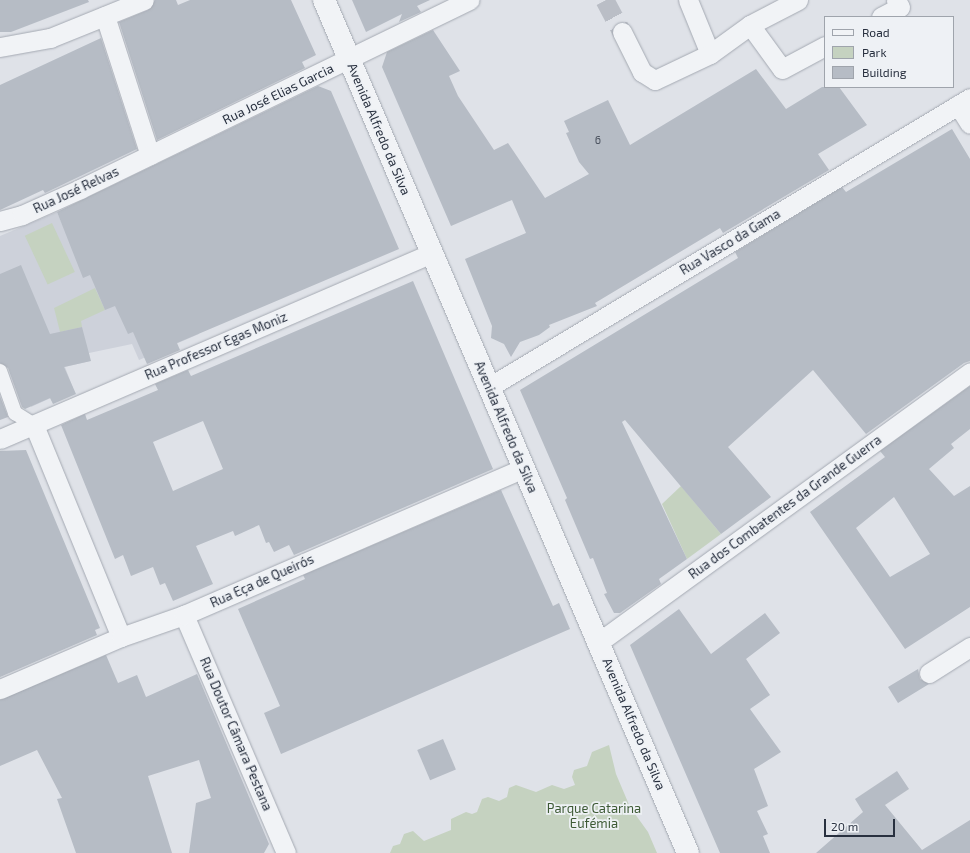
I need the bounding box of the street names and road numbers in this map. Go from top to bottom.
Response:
street label: Rua José Elias Garcia [220,60,336,128]
street label: Avenida Alfredo da Silva [344,61,414,197]
street label: Rua José Relvas [31,163,121,217]
street label: Rua Vasco da Gama [677,206,783,278]
street label: Rua Professor Egas Moniz [142,309,290,383]
street label: Avenida Alfredo da Silva [471,359,541,495]
street label: Rua dos Combatentes da Grande Guerra [686,432,884,582]
street label: Rua Eça de Queirós [208,551,316,611]
street label: Rua Doutor Câmara Pestana [196,655,276,813]
street label: Avenida Alfredo da Silva [599,656,669,792]

